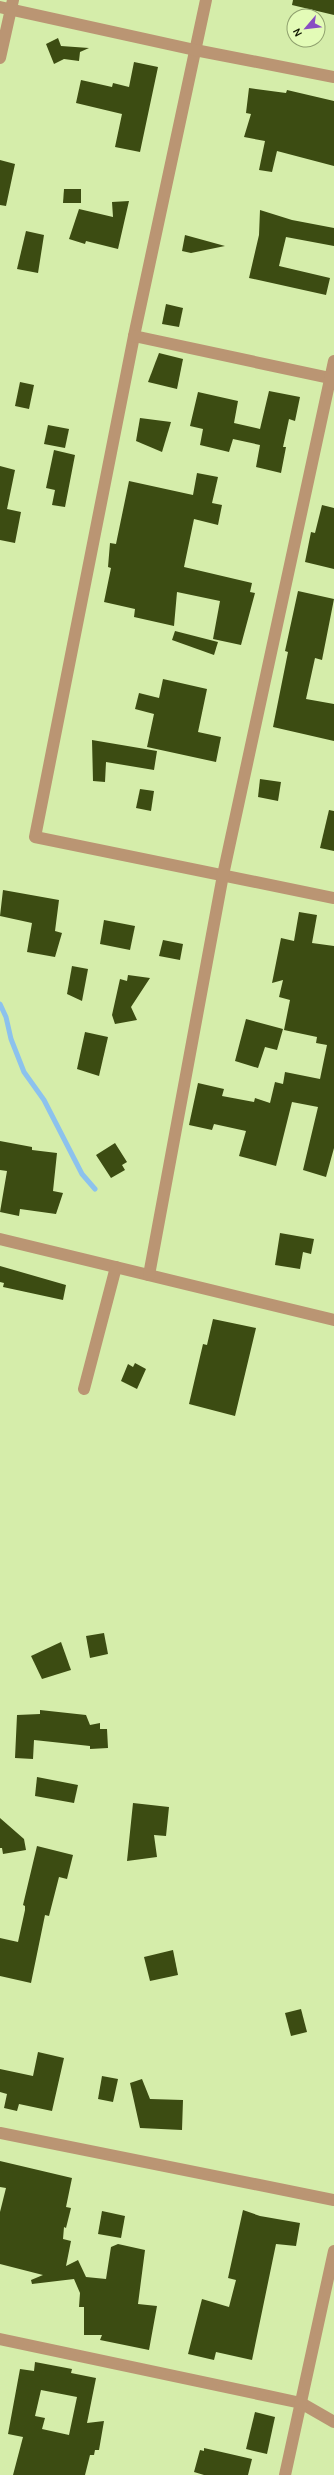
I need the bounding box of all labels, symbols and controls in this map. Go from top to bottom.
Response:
north arrow [286,8,326,48]
text: N [290,26,305,39]

